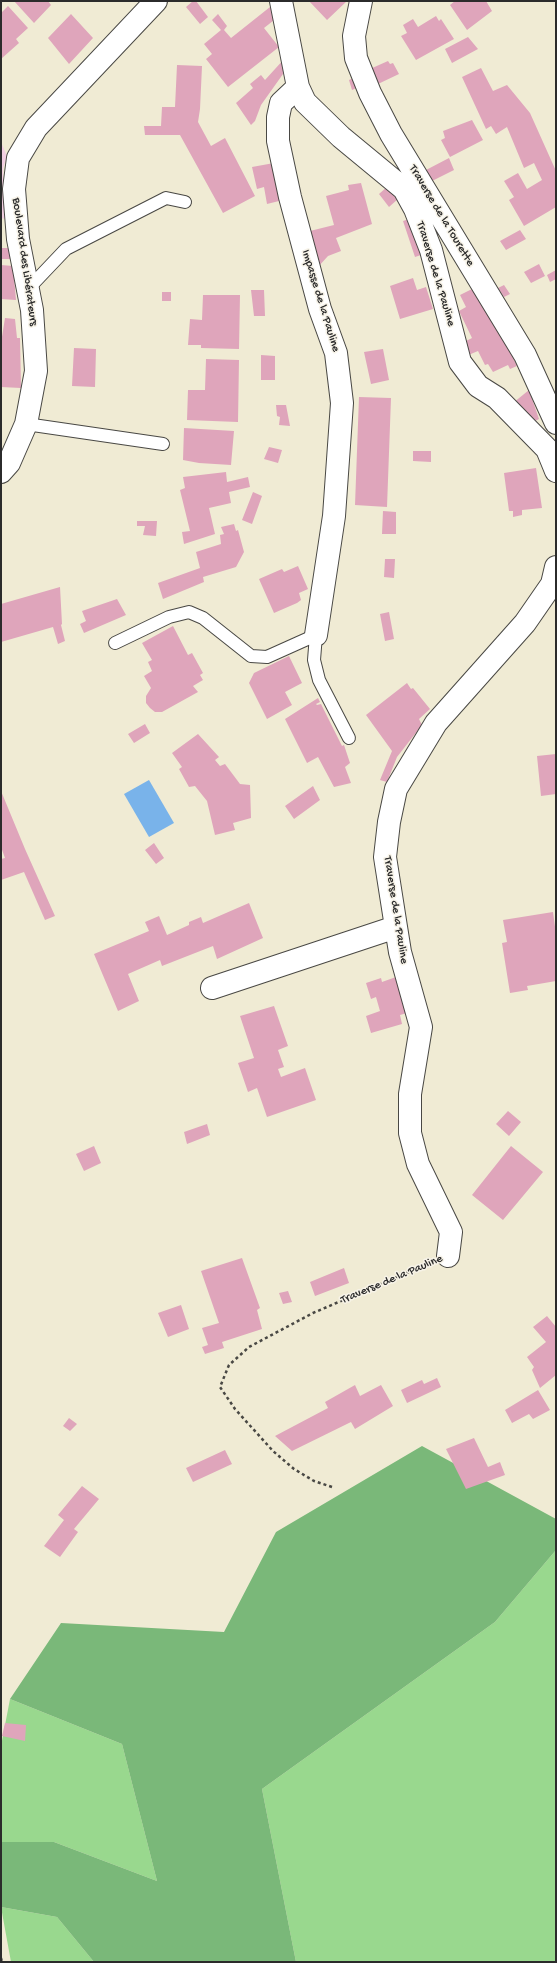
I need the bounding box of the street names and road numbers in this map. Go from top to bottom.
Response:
street label: Traverse de la Tourette [405,163,477,269]
street label: Boulevard des Libérateurs [8,197,40,327]
street label: Traverse de la Pauline [412,220,458,328]
street label: Impasse de la Pauline [298,248,342,354]
street label: Traverse de la Pauline [379,855,411,965]
street label: Traverse de la Pauline [339,1252,445,1308]

